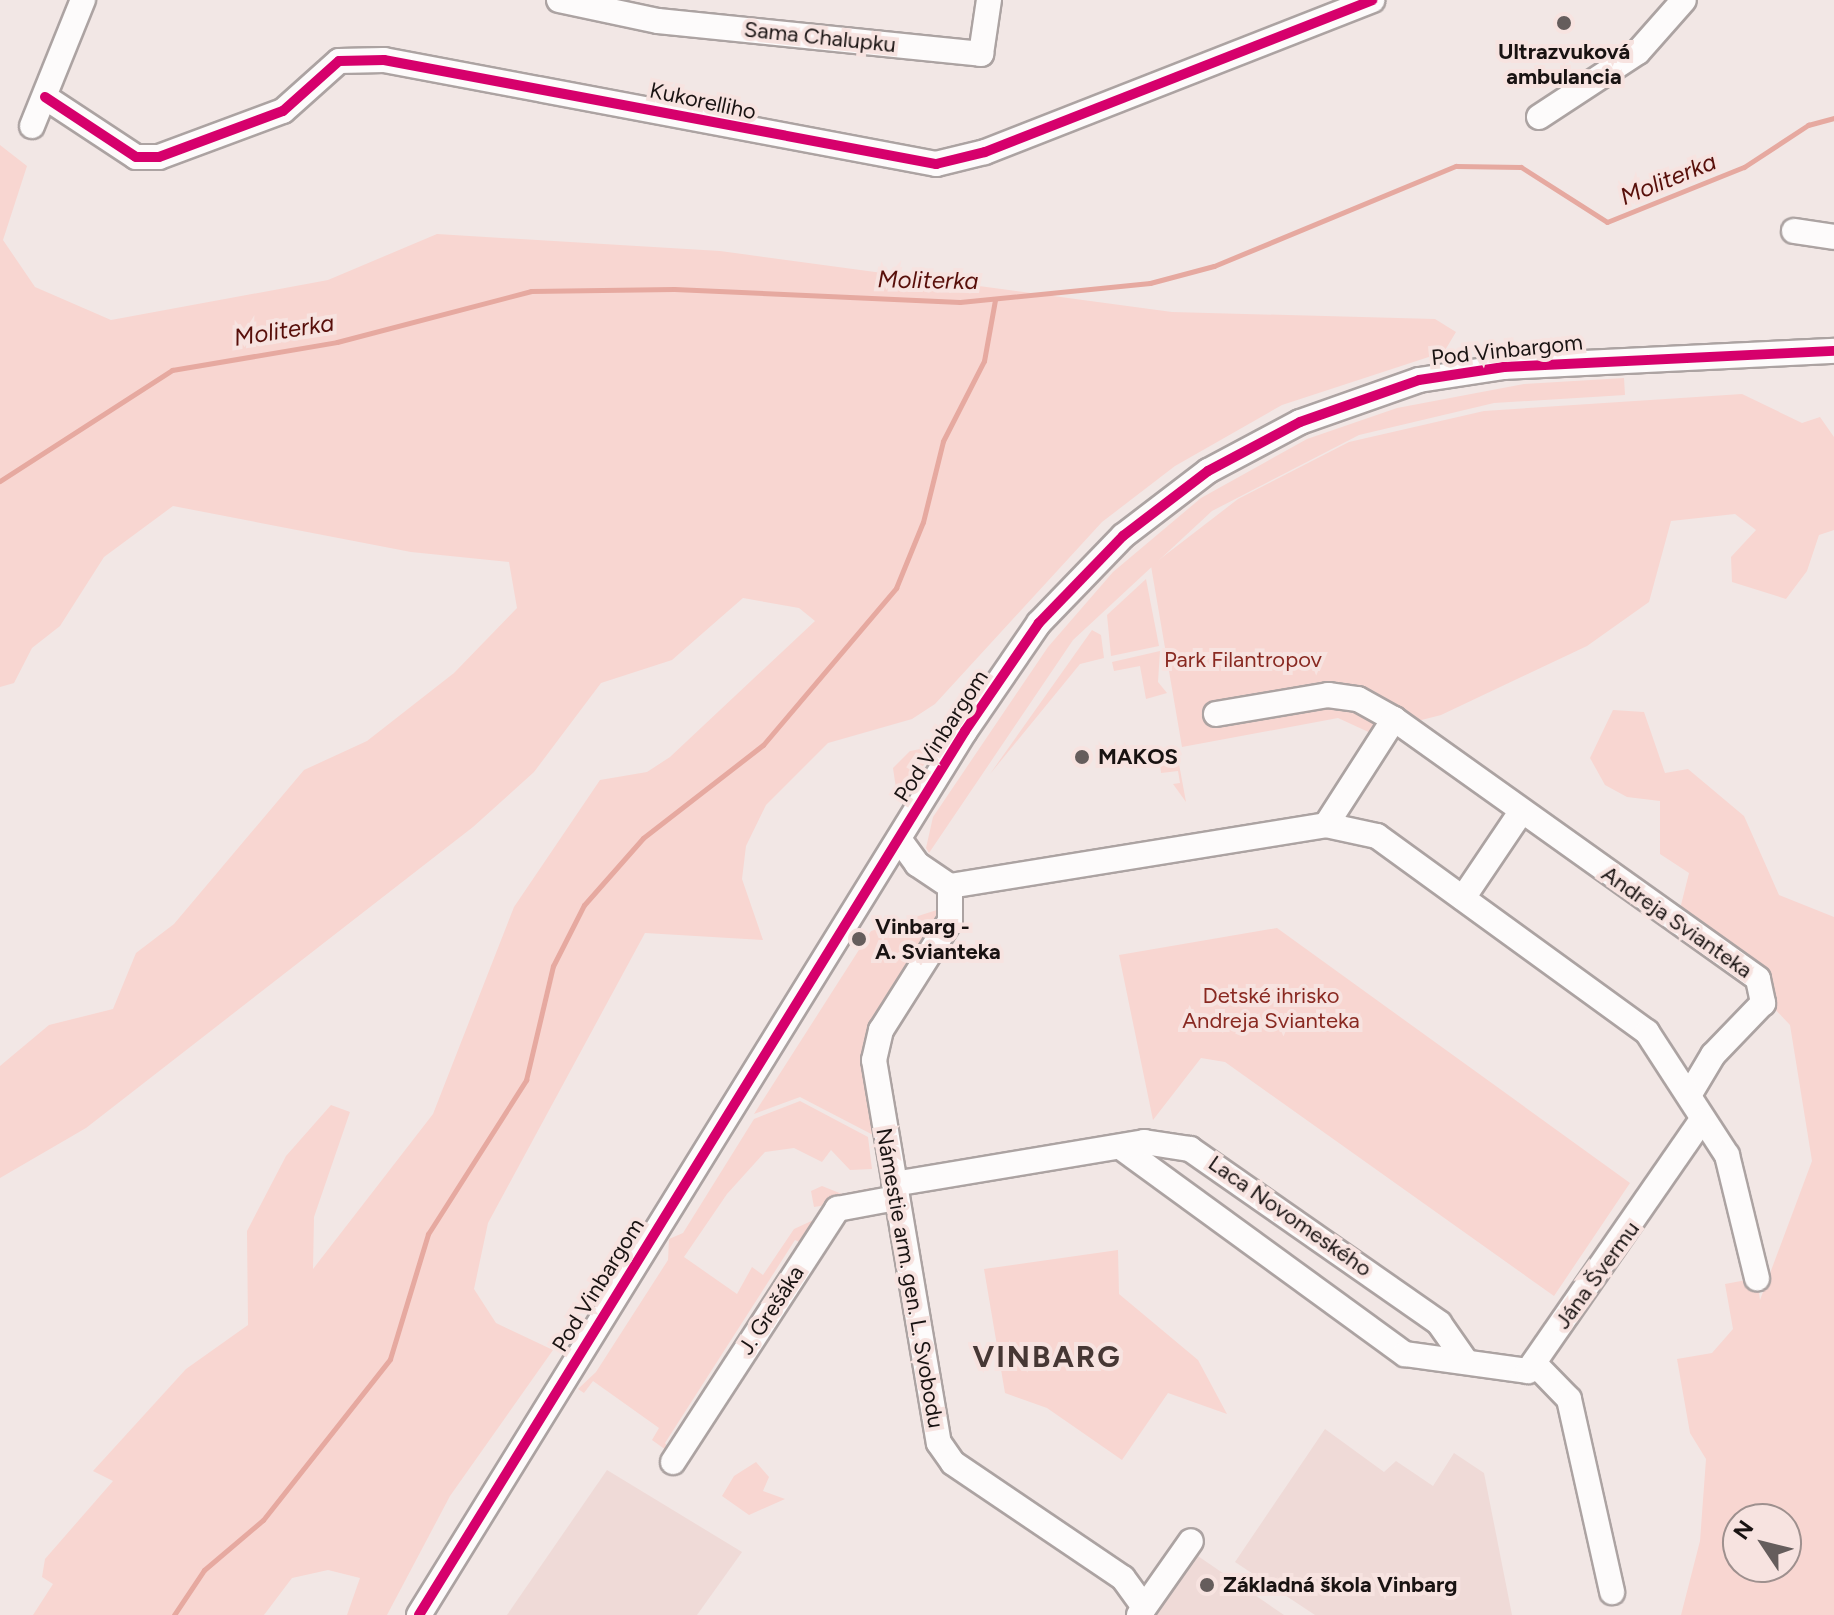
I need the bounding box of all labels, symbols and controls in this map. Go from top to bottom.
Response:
marker: Ultrazvuková ambulancia [1553,12,1575,34]
street label: Sama Chalupku [743,16,897,58]
place label: Ultrazvuková ambulancia [1498,38,1630,90]
street label: Kukorelliho [647,77,759,125]
water label: Moliterka [1616,147,1720,211]
water label: Moliterka [877,265,979,295]
water label: Moliterka [232,308,336,352]
street label: Pod Vinbargom [1430,329,1584,371]
park label: Park Filantropov [1164,647,1322,673]
street label: Pod Vinbargom [888,665,994,807]
place label: MAKOS [1098,744,1178,770]
marker: MAKOS [1073,748,1091,766]
street label: Andreja Svianteka [1597,860,1757,984]
place label: Vinbarg - A. Svianteka [875,913,1001,964]
marker: Vinbarg - A. Svianteka [850,930,868,948]
park label: Detské ihrisko Andreja Svianteka [1182,982,1360,1034]
street label: Námestie arm. gen. L. Svobodu [871,1126,949,1430]
street label: Laca Novomeského [1203,1150,1377,1282]
street label: Pod Vinbargom [546,1213,650,1357]
street label: Jána Švermu [1549,1216,1645,1334]
street label: J. Grešáka [733,1261,809,1359]
district label: VINBARG [973,1339,1121,1375]
north arrow [1722,1503,1802,1583]
text: N [1728,1515,1760,1545]
place label: Základná škola Vinbarg [1223,1572,1457,1598]
marker: Základná škola Vinbarg [1198,1576,1216,1594]

